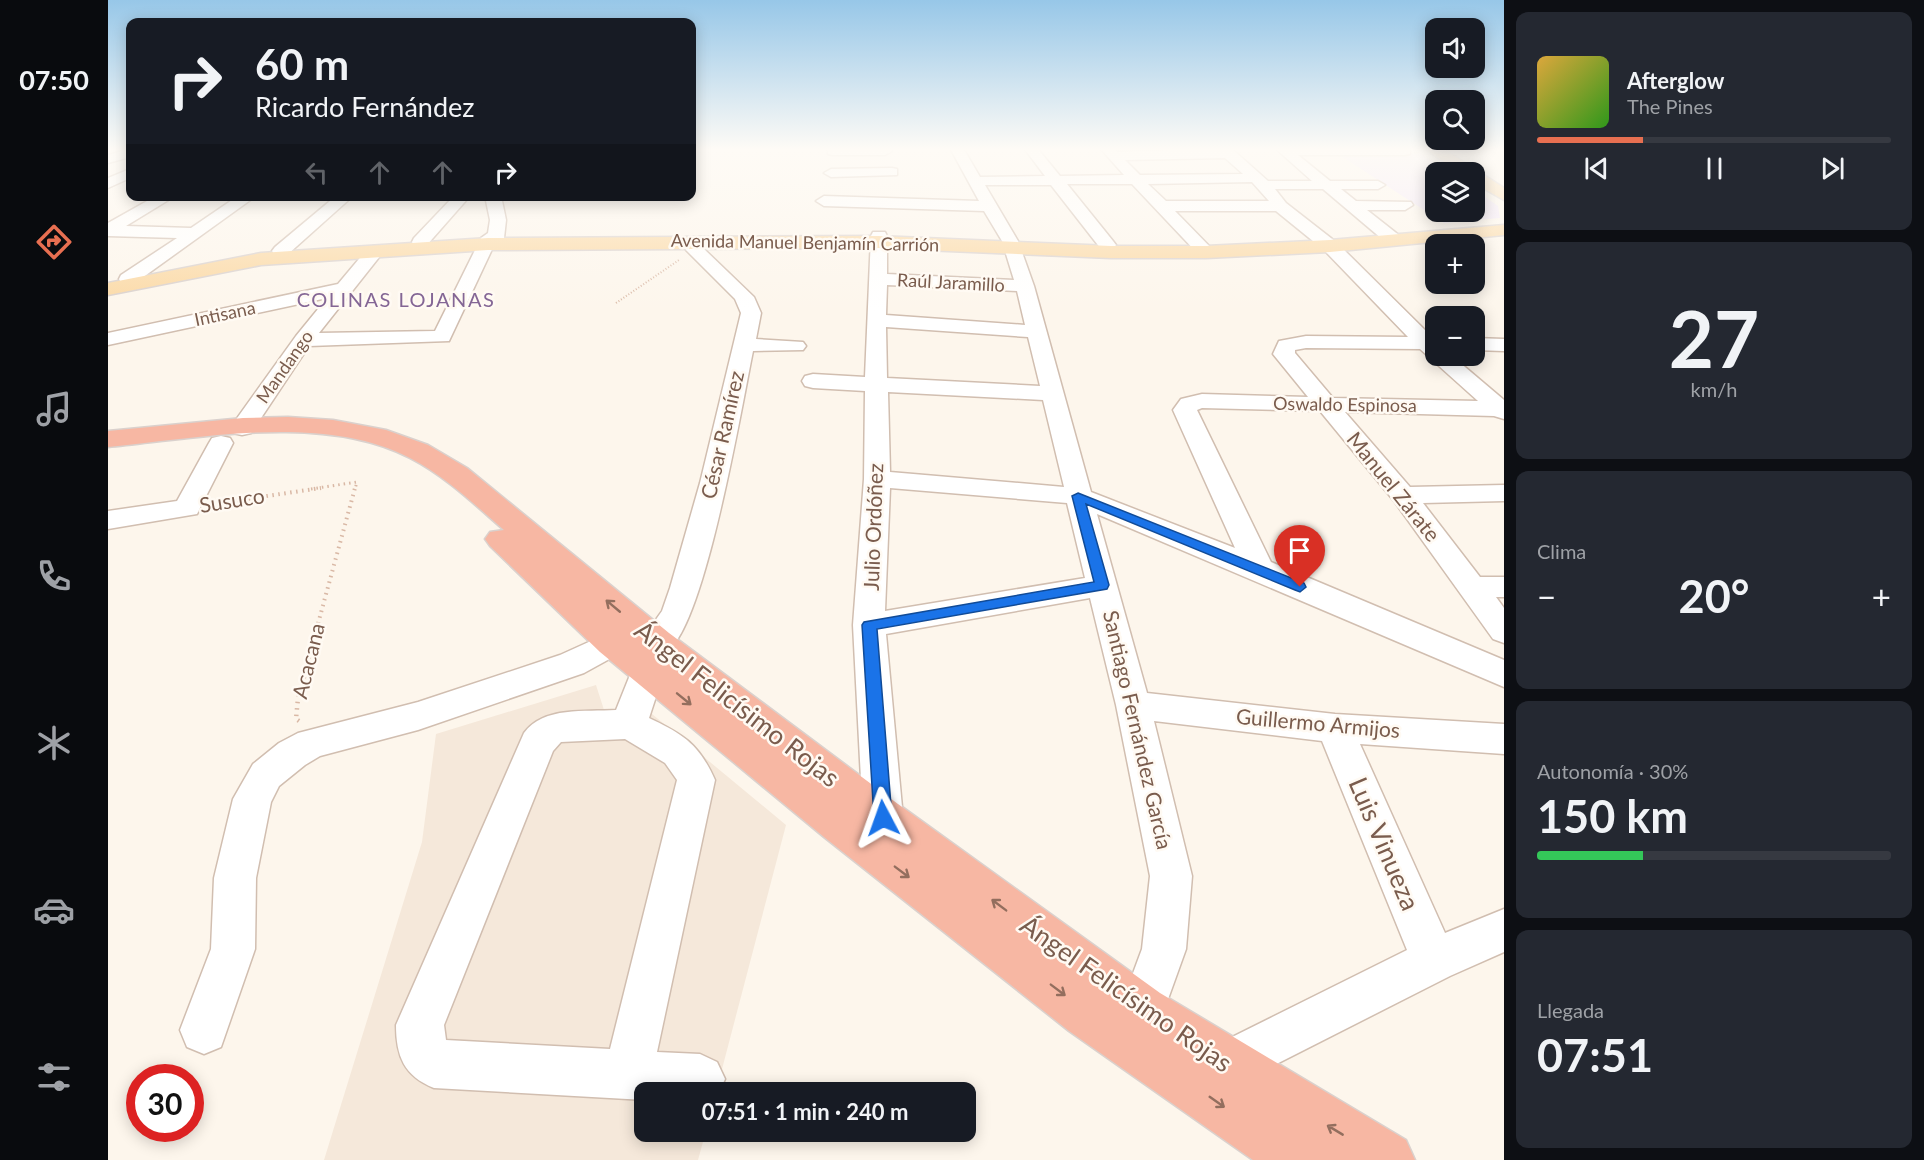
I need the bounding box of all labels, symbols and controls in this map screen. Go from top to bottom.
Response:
map controls [1425,18,1485,366]
button: sound [1425,18,1485,78]
text: 60 m [255,39,349,89]
icon: right [156,42,234,120]
text: 07:50 [19,63,89,96]
text: Afterglow [1627,67,1724,94]
text: Ricardo Fernández [255,90,474,123]
button: search [1425,90,1485,150]
text: The Pines [1627,94,1713,118]
icon: previous [1580,152,1613,185]
icon: pause [1698,152,1731,185]
icon: next [1816,152,1849,185]
icon: left [300,156,333,189]
icon: ahead [363,156,396,189]
icon: ahead [426,156,459,189]
icon: right [489,156,522,189]
button: layers [1425,162,1485,222]
icon: directions [33,221,75,263]
street label: Avenida Manuel Benjamín Carrión [671,229,939,255]
button: + [1425,234,1485,294]
street label: Raúl Jaramillo [897,268,1005,296]
district label: COLINAS LOJANAS [297,287,495,311]
text: 27 [1669,291,1759,385]
street label: Intisana [192,296,257,330]
button: − [1425,306,1485,366]
street label: Mandango [251,326,317,407]
street label: César Ramírez [695,368,748,501]
text: km/h [1691,377,1737,401]
icon: music [33,388,75,430]
street label: Oswaldo Espinosa [1273,392,1417,416]
street label: Manuel Zárate [1342,426,1446,546]
street label: Julio Ordóñez [858,463,887,591]
street label: Susuco [197,482,266,517]
pin [1274,525,1325,587]
icon: arrive [1283,534,1316,567]
text: Clima [1537,539,1586,563]
icon: phone [33,555,75,597]
text: 20° [1679,569,1749,623]
text: − [1537,576,1556,616]
text: + [1872,576,1891,616]
one-way arrow [605,599,621,612]
street label: Santiago Fernández García [1099,608,1178,852]
street label: Ángel Felicísimo Rojas [629,613,846,793]
street label: Acacana [286,620,329,701]
one-way arrow [676,692,692,705]
street label: Guillermo Armijos [1235,703,1401,742]
icon: climate [33,722,75,764]
text: Autonomía · 30% [1537,759,1688,783]
street label: Luis Vinueza [1343,772,1427,915]
position arrow [851,786,915,850]
text: 150 km [1537,789,1688,843]
one-way arrow [894,866,910,878]
icon: car [33,889,75,931]
one-way arrow [992,898,1008,911]
street label: Ángel Felicísimo Rojas [1015,908,1239,1078]
one-way arrow [1049,984,1065,996]
text: Llegada [1537,998,1604,1022]
text: 07:51 [1537,1028,1653,1082]
icon: filters [33,1056,75,1098]
speed limit sign: 30 [126,1064,204,1142]
one-way arrow [1209,1096,1225,1108]
text: 07:51 · 1 min · 240 m [702,1098,908,1125]
one-way arrow [1327,1124,1344,1136]

